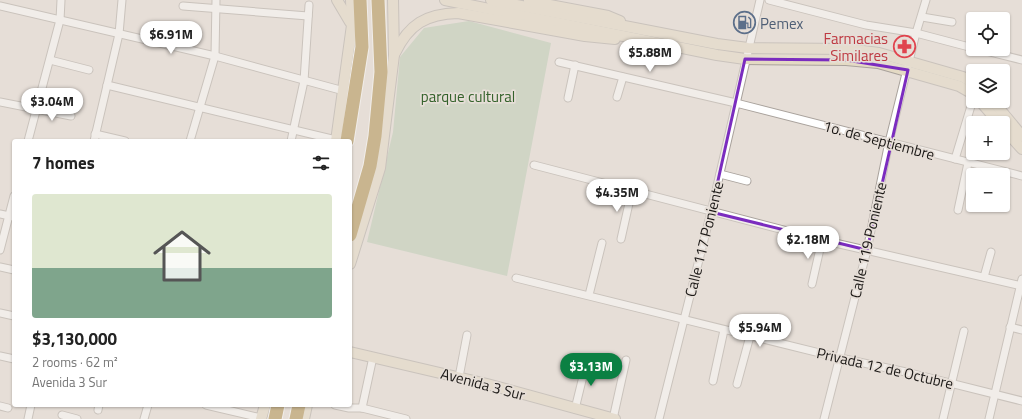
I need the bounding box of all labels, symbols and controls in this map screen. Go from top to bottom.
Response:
fuel station icon: Pemex [732,10,758,36]
place label: Pemex [760,12,803,35]
map controls [966,12,1010,212]
button: locate [966,12,1010,56]
pin: $6.91M [138,21,204,55]
text: $6.91M [149,24,193,44]
place label: Farmacias Similares [824,27,888,67]
pharmacy icon: Farmacias Similares [891,34,917,60]
pin: $5.88M [617,39,683,73]
text: $5.88M [628,42,672,62]
button: layers [966,64,1010,108]
park label: parque cultural [421,85,515,108]
pin: $3.04M [19,88,85,122]
text: $3.04M [30,91,74,111]
street label: 1o. de Septiembre [821,114,937,166]
button: + [966,116,1010,160]
text: 7 homes [32,150,95,176]
icon: filters [310,152,332,174]
button: − [966,168,1010,212]
pin: $4.35M [584,179,650,213]
street label: Calle 117 Poniente [679,179,729,299]
street label: Calle 119 Poniente [843,180,893,300]
text: $4.35M [595,182,639,202]
icon: home [146,220,218,292]
pin: $2.18M [775,226,841,260]
text: $2.18M [786,229,830,249]
pin: $5.94M [727,314,793,348]
text: $5.94M [738,317,782,337]
text: $3,130,000 [32,326,117,352]
street label: Privada 12 de Octubre [814,341,956,395]
text: 2 rooms · 62 m² [32,352,118,372]
pin: $3.13M [558,353,624,387]
text: $3.13M [569,356,613,376]
street label: Avenida 3 Sur [438,362,528,406]
text: Avenida 3 Sur [32,372,107,392]

